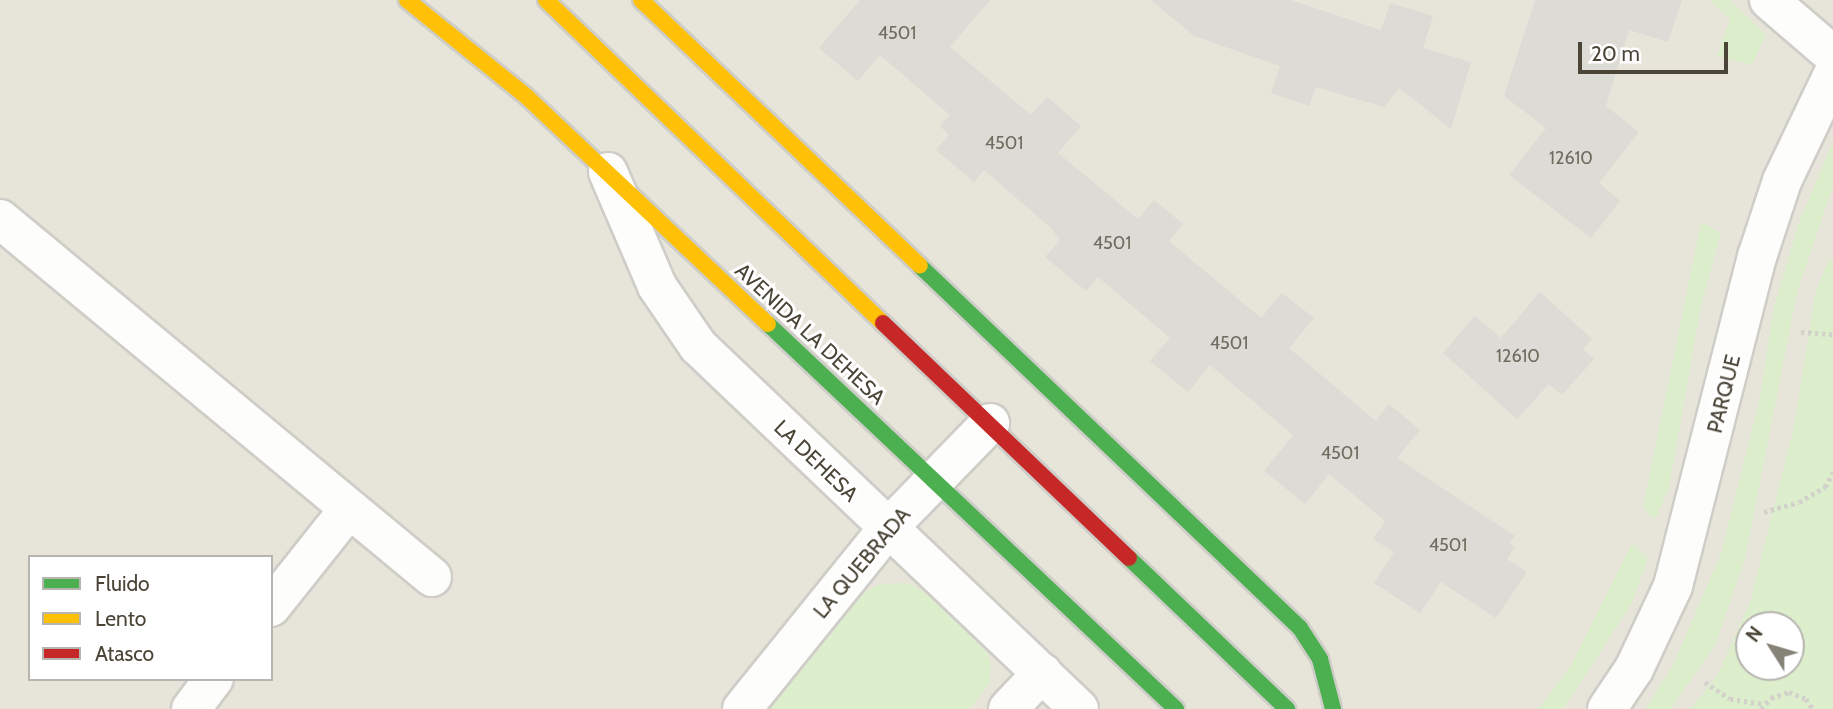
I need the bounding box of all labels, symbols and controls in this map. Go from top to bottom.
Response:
house number: 4501 [878,22,916,44]
scale bar [1581,28,1731,72]
text: 20 m [1591,41,1640,66]
house number: 4501 [985,132,1023,154]
house number: 12610 [1549,147,1593,169]
house number: 4501 [1093,232,1131,254]
street label: AVENIDA LA DEHESA [730,258,890,410]
house number: 4501 [1210,332,1248,354]
house number: 12610 [1496,345,1540,367]
street label: PARQUE [1702,352,1746,436]
street label: LA DEHESA [769,415,863,507]
house number: 4501 [1321,442,1359,464]
street label: LA QUEBRADA [808,502,916,624]
house number: 4501 [1429,534,1467,556]
legend [28,555,273,681]
text: Fluido [95,571,150,596]
text: Lento [95,606,146,631]
north arrow [1735,611,1805,681]
text: N [1741,622,1768,647]
text: Atasco [95,641,154,666]

